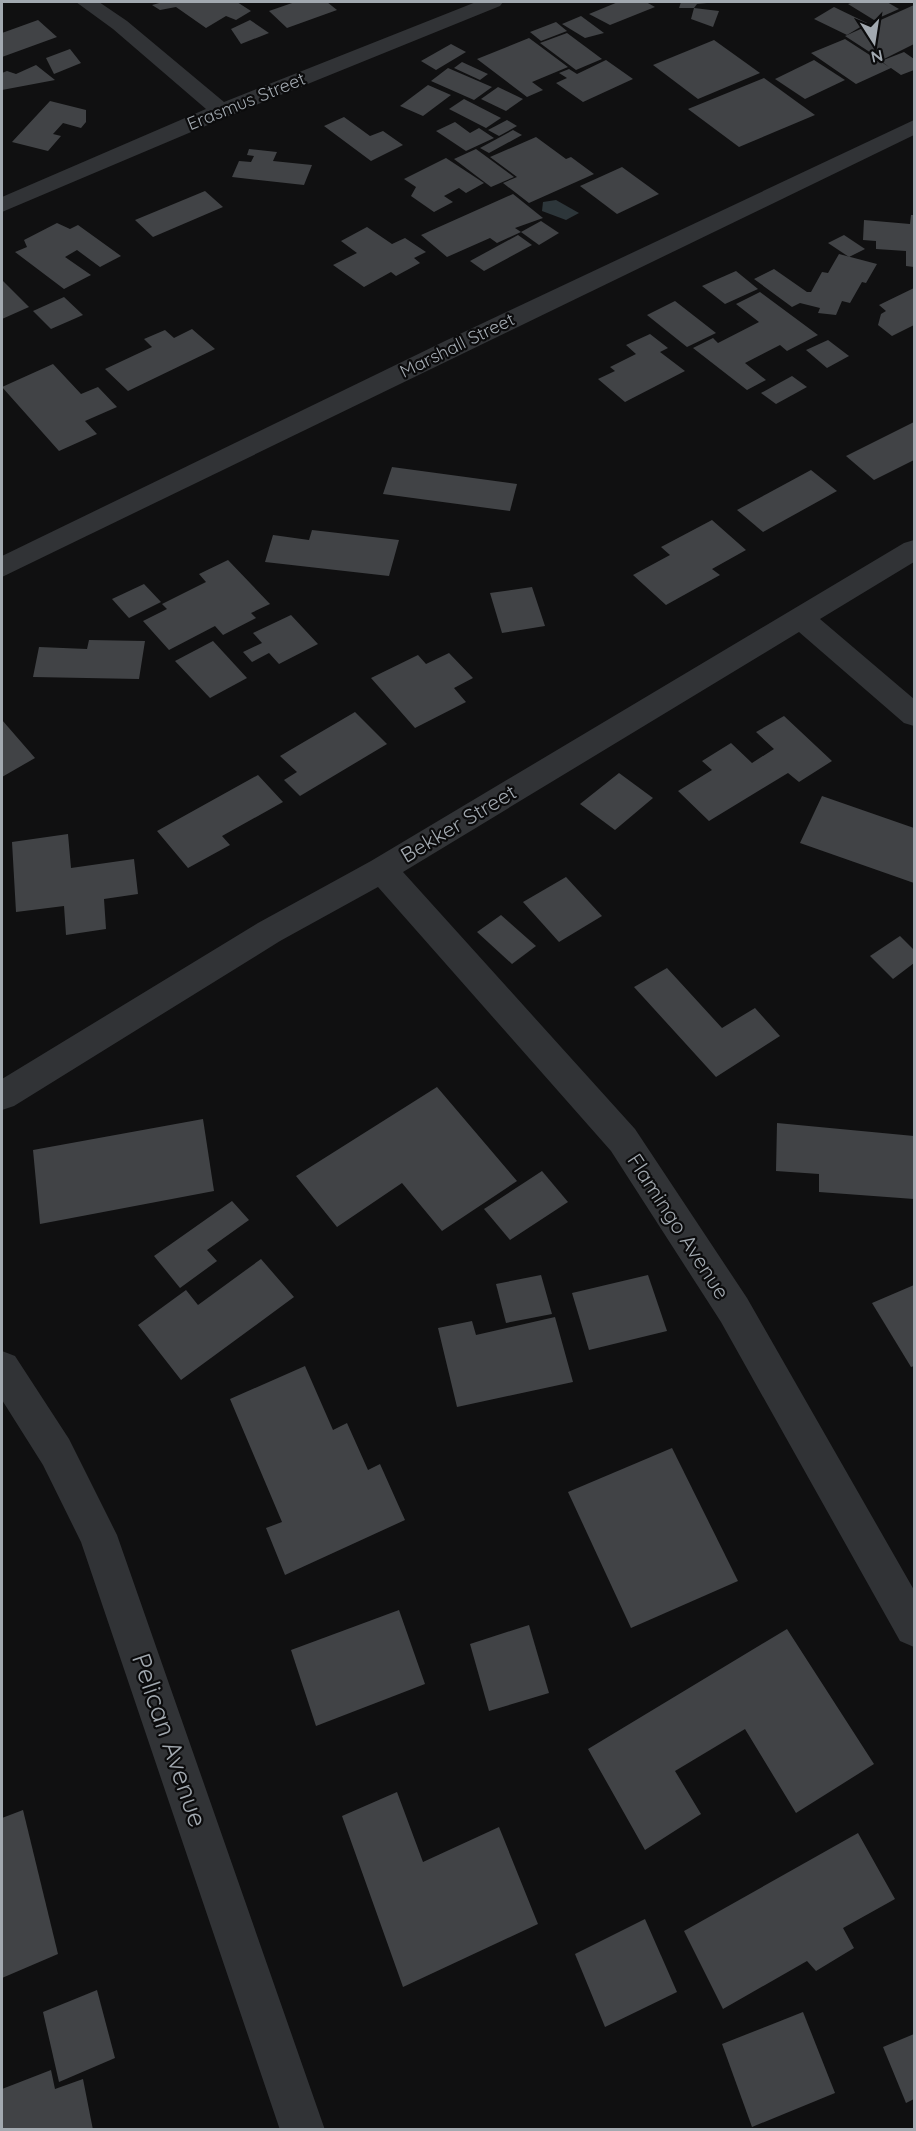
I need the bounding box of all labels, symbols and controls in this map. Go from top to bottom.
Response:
north arrow [844,12,904,72]
text: N [869,46,885,68]
street label: Erasmus Street [184,67,308,135]
street label: Marshall Street [396,307,518,383]
street label: Bekker Street [395,778,521,868]
street label: Flamingo Avenue [622,1148,736,1304]
street label: Pelican Avenue [125,1649,215,1831]

